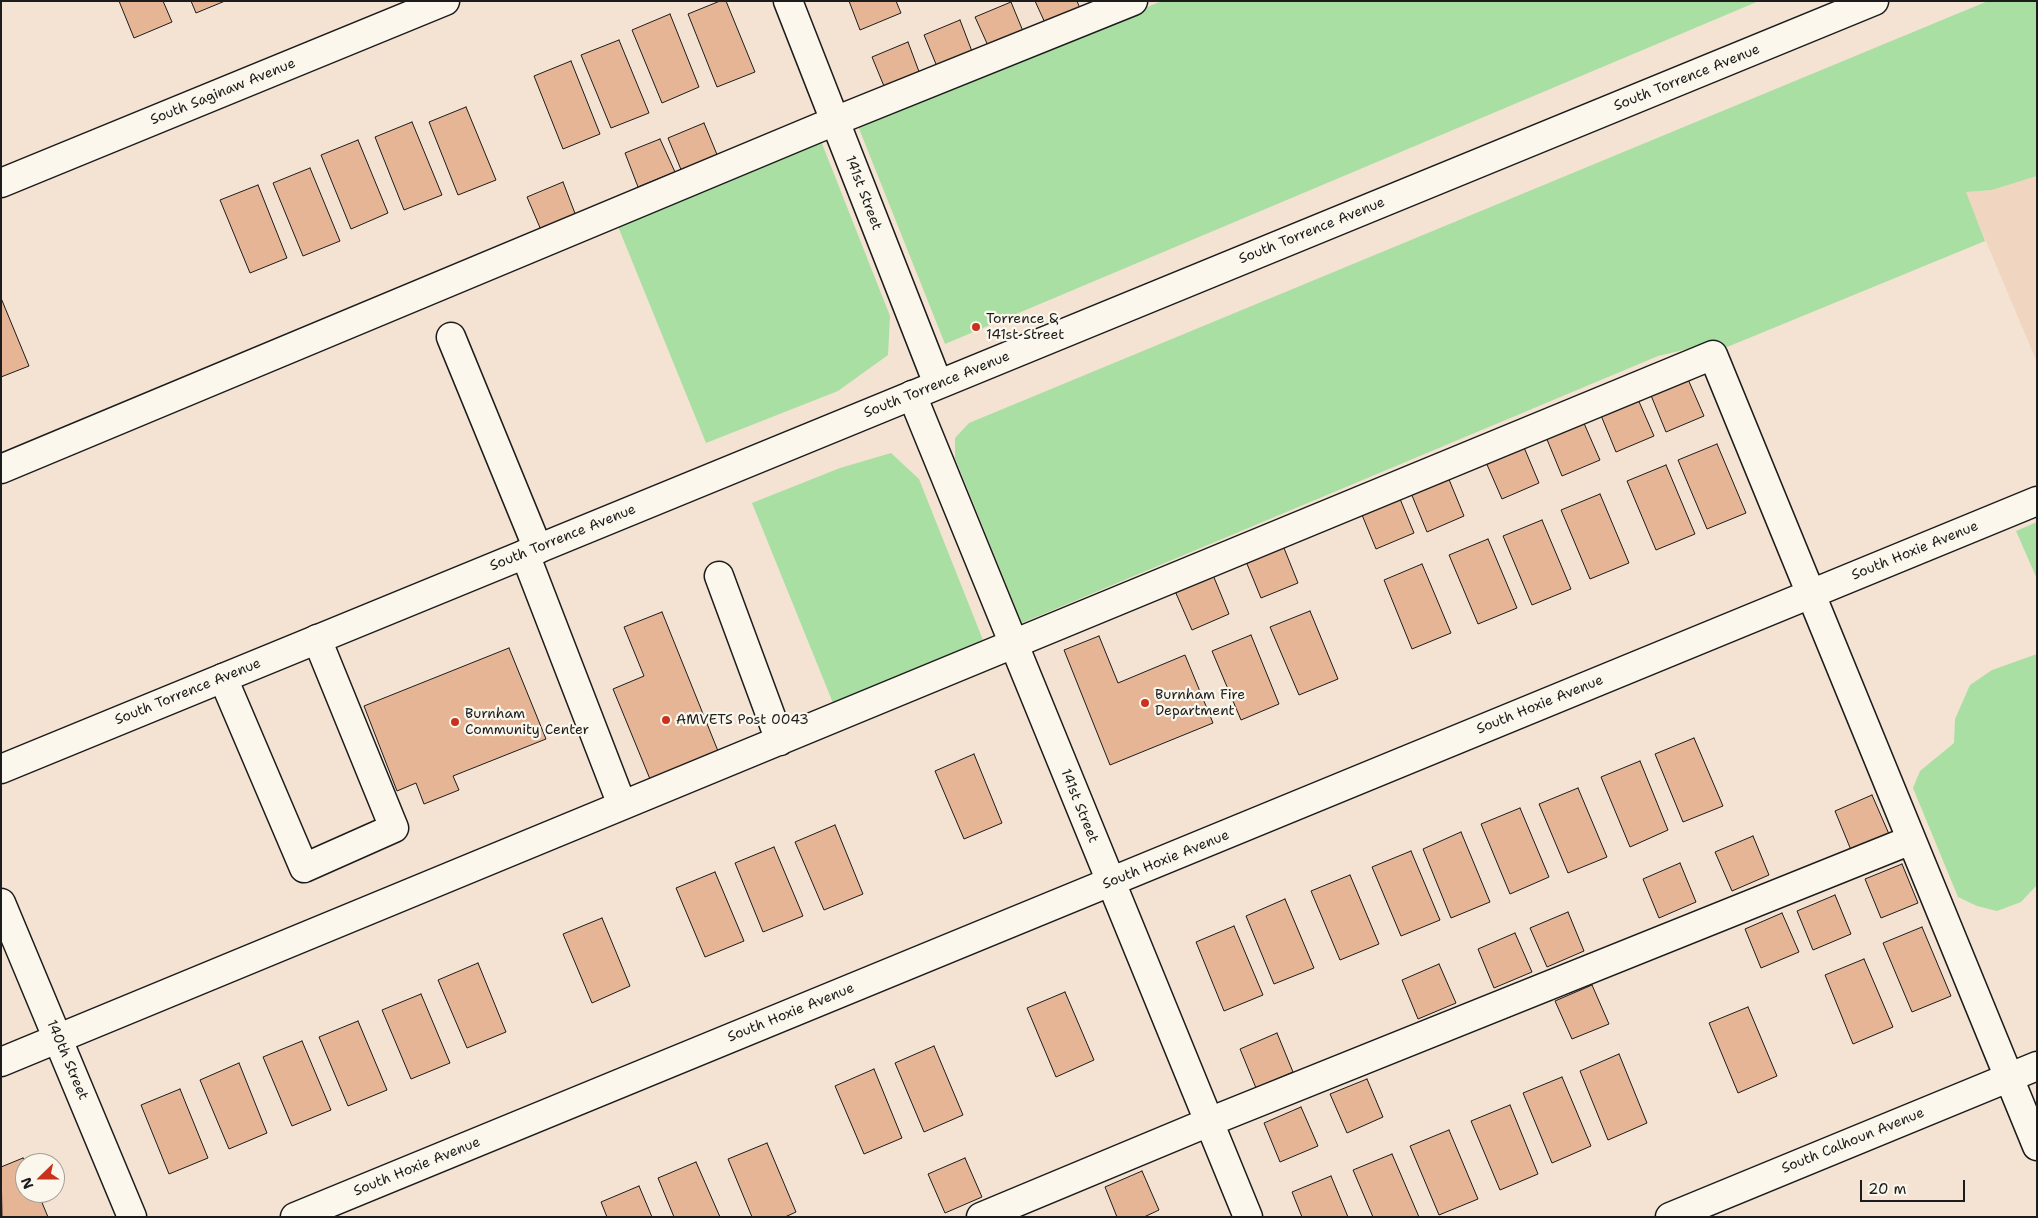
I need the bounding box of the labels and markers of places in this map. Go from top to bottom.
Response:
place label: Torrence & 141st Street [986,311,1064,344]
marker: Torrence & 141st Street [970,321,982,333]
place label: Burnham Fire Department [1155,687,1245,720]
marker: Burnham Fire Department [1139,697,1151,709]
place label: Burnham Community Center [465,706,589,739]
place label: AMVETS Post 0043 [676,712,809,728]
marker: AMVETS Post 0043 [660,714,672,726]
marker: Burnham Community Center [449,716,461,728]

